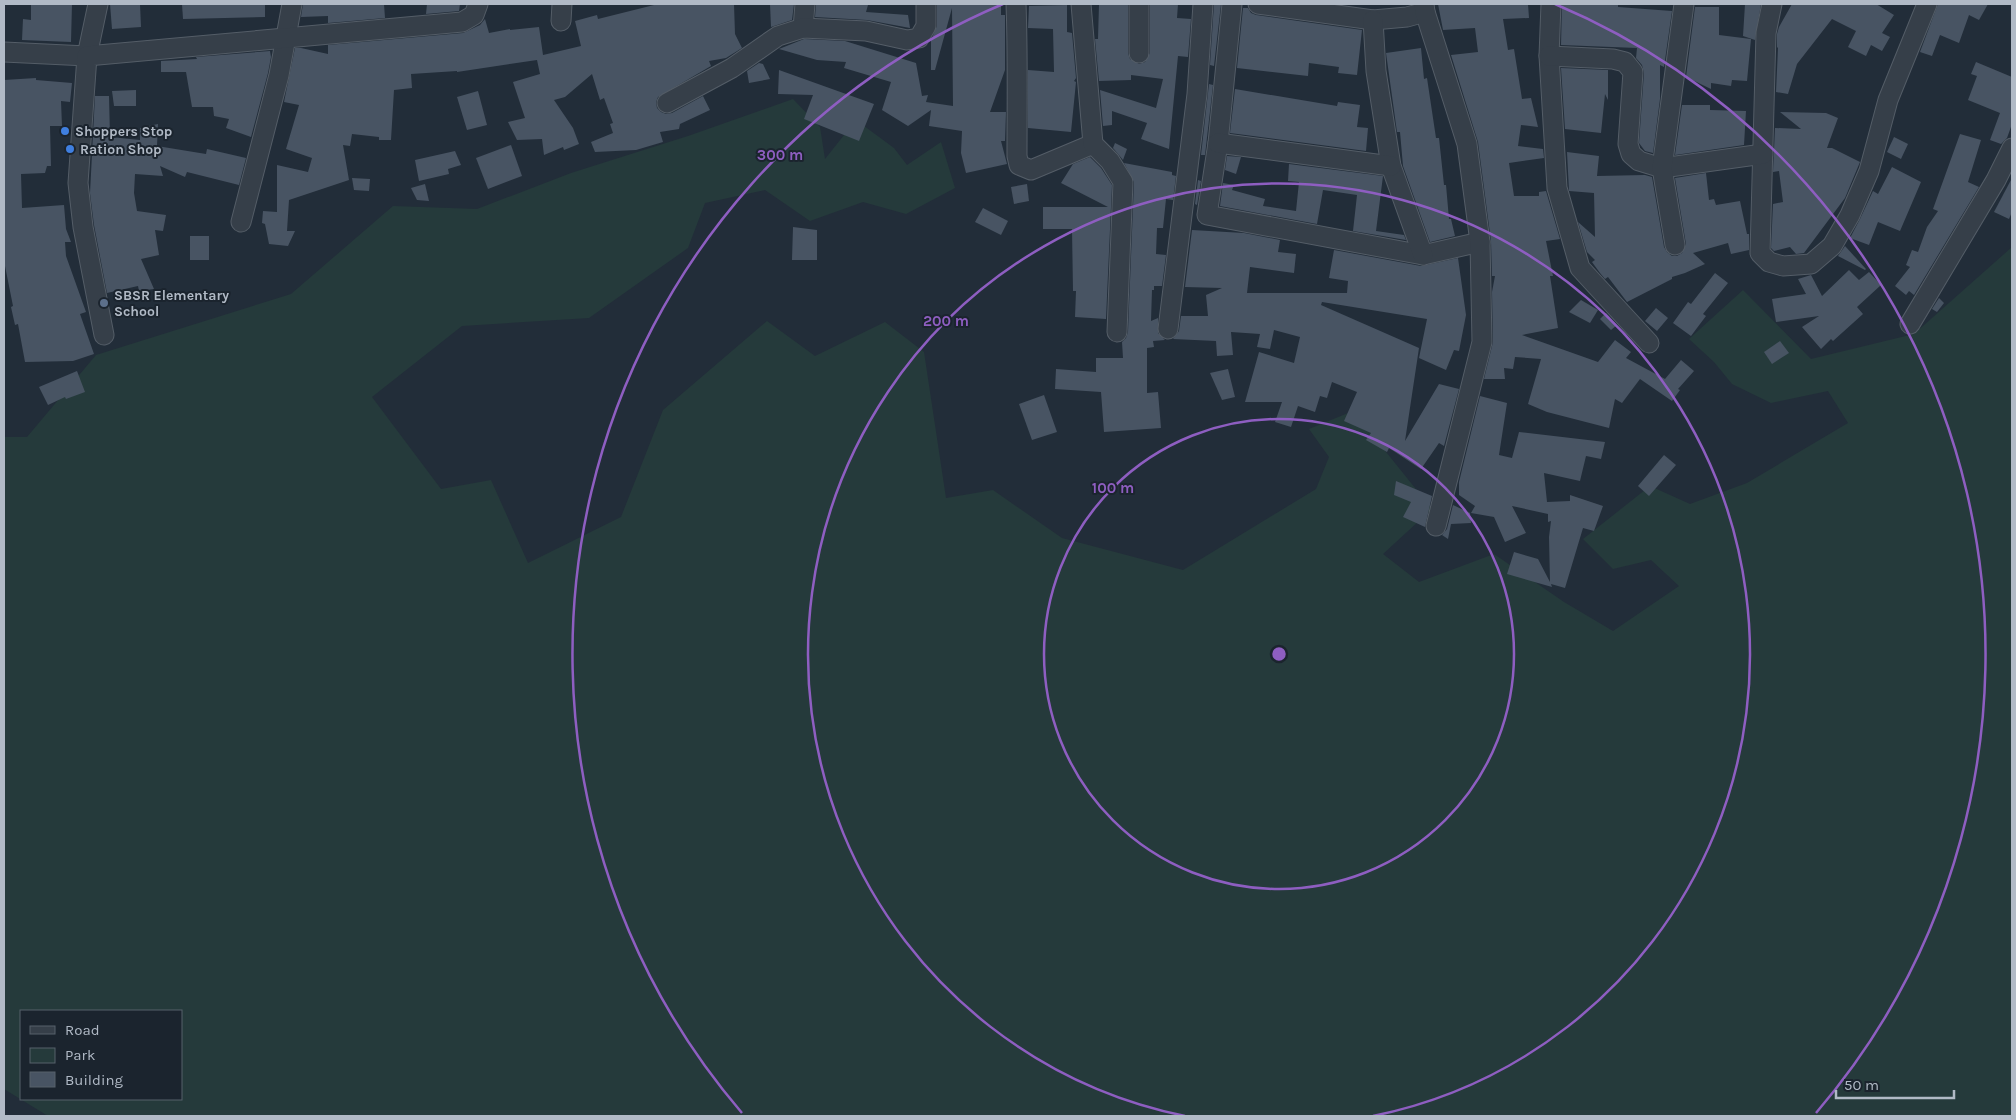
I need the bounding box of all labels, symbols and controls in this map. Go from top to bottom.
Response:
place label: Shoppers Stop [75,123,172,140]
marker: Shoppers Stop [59,125,71,137]
place label: Ration Shop [80,141,162,158]
marker: Ration Shop [64,143,76,155]
text: 300 m [757,146,803,164]
place label: SBSR Elementary School [114,287,229,320]
marker: SBSR Elementary School [98,297,110,309]
text: 200 m [923,312,969,330]
text: 100 m [1092,479,1134,497]
centre of rings [1270,645,1288,663]
legend [20,1010,182,1100]
text: Road [65,1021,100,1039]
text: Park [65,1046,95,1064]
scale bar [1836,1068,1954,1100]
text: Building [65,1071,123,1089]
text: 50 m [1844,1076,1879,1094]

